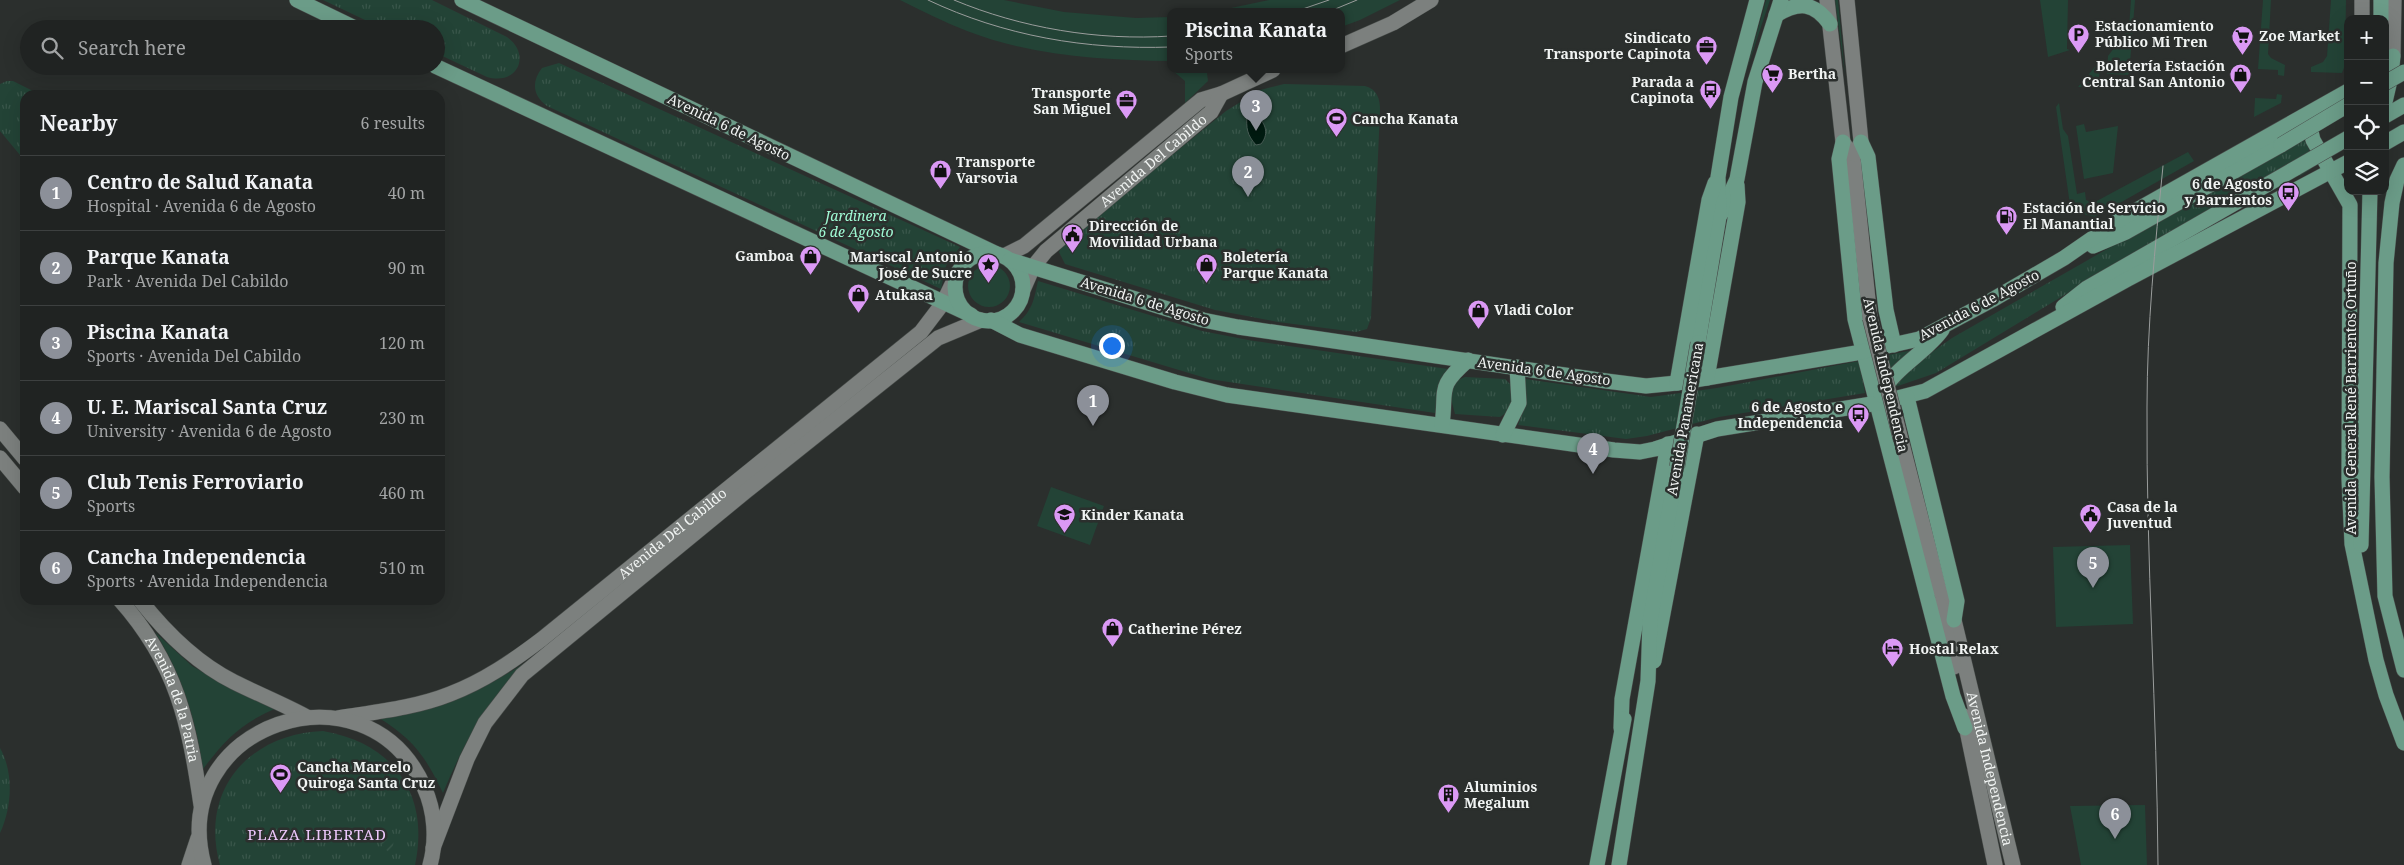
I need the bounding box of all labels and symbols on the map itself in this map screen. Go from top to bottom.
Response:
place label: Estacionamiento Público Mi Tren [2095,16,2214,51]
parking icon: Estacionamiento Público Mi Tren [2067,22,2091,53]
supermarket icon: Zoe Market [2231,24,2255,55]
place label: Zoe Market [2259,26,2340,45]
place label: Sindicato Transporte Capinota [1544,28,1691,63]
office icon: Sindicato Transporte Capinota [1695,34,1719,65]
place label: Boletería Estación Central San Antonio [2082,56,2225,91]
supermarket icon: Bertha [1760,62,1784,93]
shop icon: Boletería Estación Central San Antonio [2229,62,2253,93]
place label: Bertha [1788,64,1836,83]
place label: Parada a Capinota [1630,72,1694,107]
bus stop icon: Parada a Capinota [1698,78,1722,109]
place label: Transporte San Miguel [1032,83,1111,118]
street label: Avenida 6 de Agosto [665,89,794,164]
office icon: Transporte San Miguel [1115,89,1139,120]
pin: 3 [1240,90,1272,131]
sports icon: Cancha Kanata [1324,107,1348,138]
place label: Cancha Kanata [1352,109,1458,128]
street label: Avenida Del Cabildo [1095,110,1211,211]
place label: Transporte Varsovia [956,152,1035,187]
pin: 2 [1232,156,1264,197]
shop icon: Transporte Varsovia [928,158,952,189]
place label: 6 de Agosto y Barrientos [2185,174,2272,209]
bus stop icon: 6 de Agosto y Barrientos [2276,180,2300,211]
place label: Estación de Servicio El Manantial [2023,198,2165,233]
fuel station icon: Estación de Servicio El Manantial [1995,204,2019,235]
park label: Jardinera 6 de Agosto [818,206,894,241]
place label: Dirección de Movilidad Urbana [1089,216,1217,251]
public building icon: Dirección de Movilidad Urbana [1061,222,1085,253]
shop icon: Gamboa [798,244,822,275]
place label: Gamboa [735,246,794,265]
place label: Mariscal Antonio José de Sucre [850,247,972,282]
place label: Boletería Parque Kanata [1223,247,1328,282]
place icon: Mariscal Antonio José de Sucre [976,253,1000,284]
shop icon: Boletería Parque Kanata [1195,253,1219,284]
street label: Avenida General René Barrientos Ortuño [2341,261,2360,535]
street label: Avenida 6 de Agosto [1915,265,2042,344]
street label: Avenida 6 de Agosto [1078,272,1212,329]
shop icon: Atukasa [847,283,871,314]
place label: Atukasa [875,285,933,304]
street label: Avenida Independencia [1859,296,1914,454]
shop icon: Vladi Color [1466,298,1490,329]
place label: Vladi Color [1494,300,1574,319]
your location [1099,333,1125,359]
street label: Avenida Panamericana [1662,341,1707,497]
street label: Avenida 6 de Agosto [1476,352,1612,389]
pin: 1 [1077,385,1109,426]
place label: 6 de Agosto e Independencia [1737,397,1843,432]
bus stop icon: 6 de Agosto e Independencia [1847,403,1871,434]
pin: 4 [1577,433,1609,474]
street label: Avenida Del Cabildo [614,483,730,583]
place label: Casa de la Juventud [2106,497,2178,532]
school or university icon: Kinder Kanata [1053,503,1077,534]
public building icon: Casa de la Juventud [2079,503,2103,534]
place label: Kinder Kanata [1081,505,1184,524]
pin: 5 [2077,547,2109,588]
shop icon: Catherine Pérez [1100,617,1124,648]
place label: Catherine Pérez [1128,619,1242,638]
street label: Avenida de la Patria [141,632,204,764]
hotel icon: Hostal Relax [1881,637,1905,668]
place label: Hostal Relax [1909,639,1999,658]
street label: Avenida Independencia [1963,689,2018,848]
place label: Cancha Marcelo Quiroga Santa Cruz [297,757,435,792]
sports icon: Cancha Marcelo Quiroga Santa Cruz [269,763,293,794]
place label: Aluminios Megalum [1464,777,1537,812]
building icon: Aluminios Megalum [1436,783,1460,814]
pin: 6 [2099,798,2131,839]
district label: PLAZA LIBERTAD [247,824,387,844]

